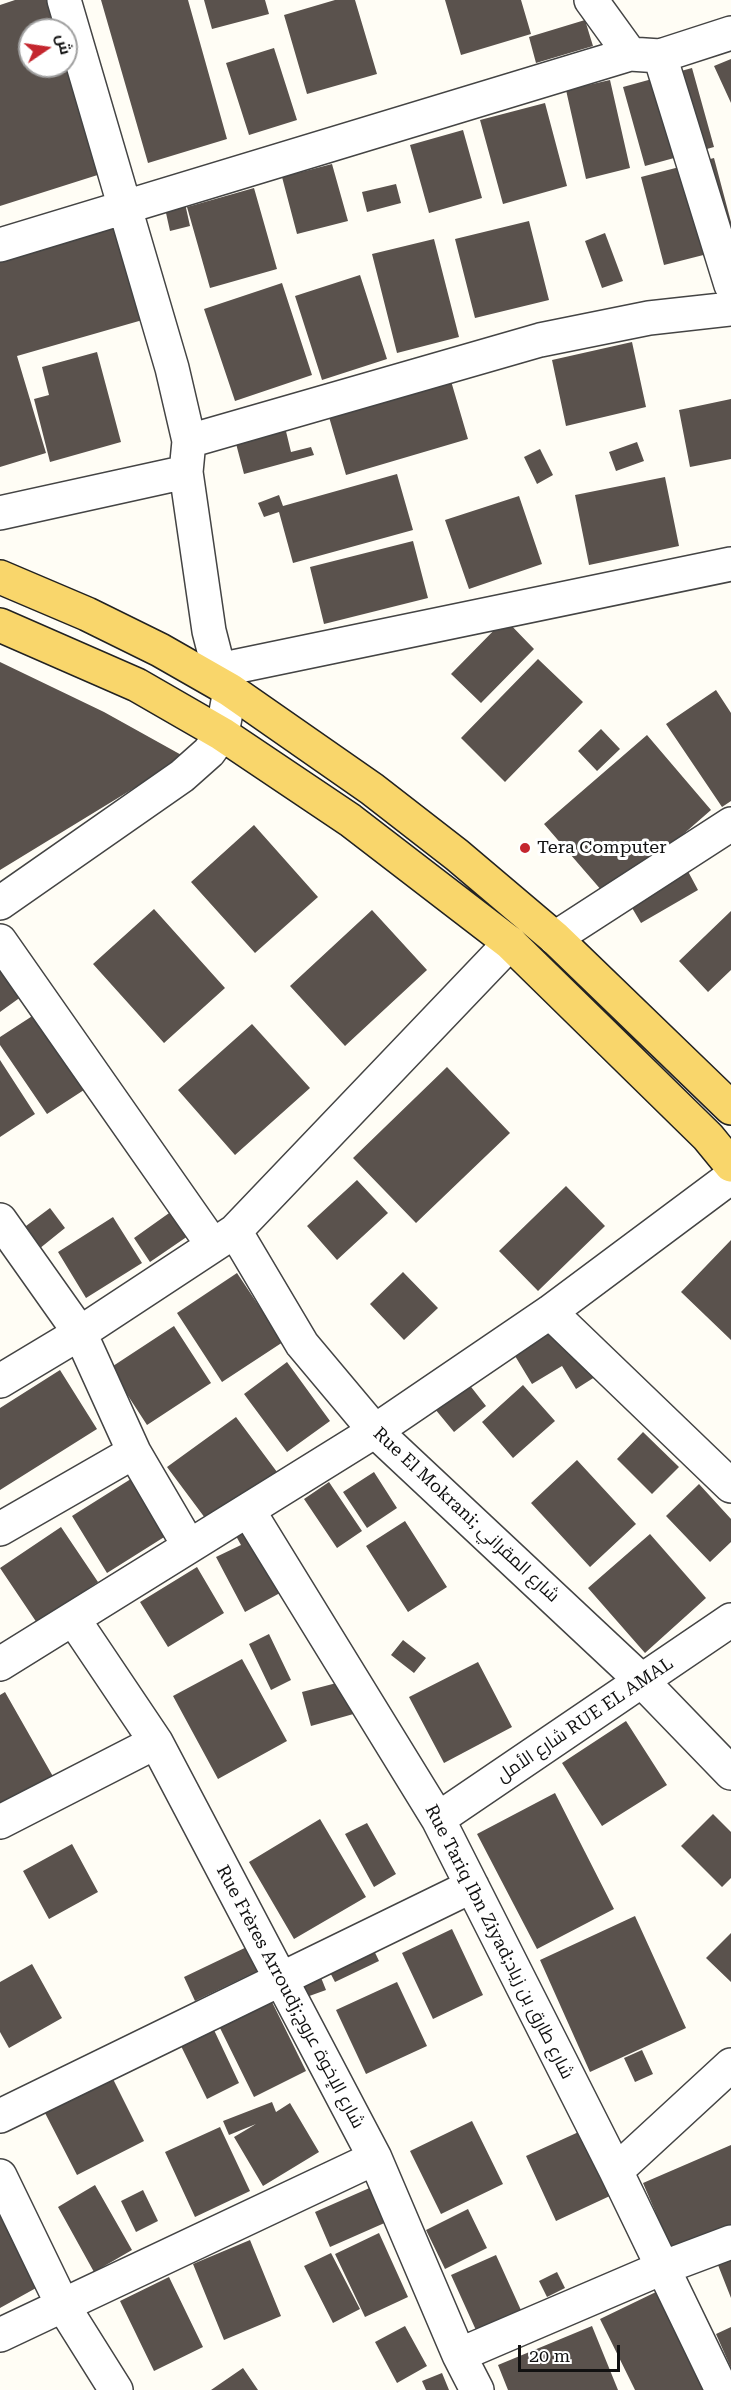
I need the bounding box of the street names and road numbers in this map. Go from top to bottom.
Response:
street label: Rue El Mokrani; شارع المقراني [368,1423,564,1607]
street label: شارع الأمل RUE EL AMAL [493,1653,677,1787]
street label: Rue Tariq Ibn Ziyad;شارع طارق بن زياد [420,1801,578,2083]
street label: Rue Frères Arroudj;شارع الإخوة عروج [211,1862,369,2132]

